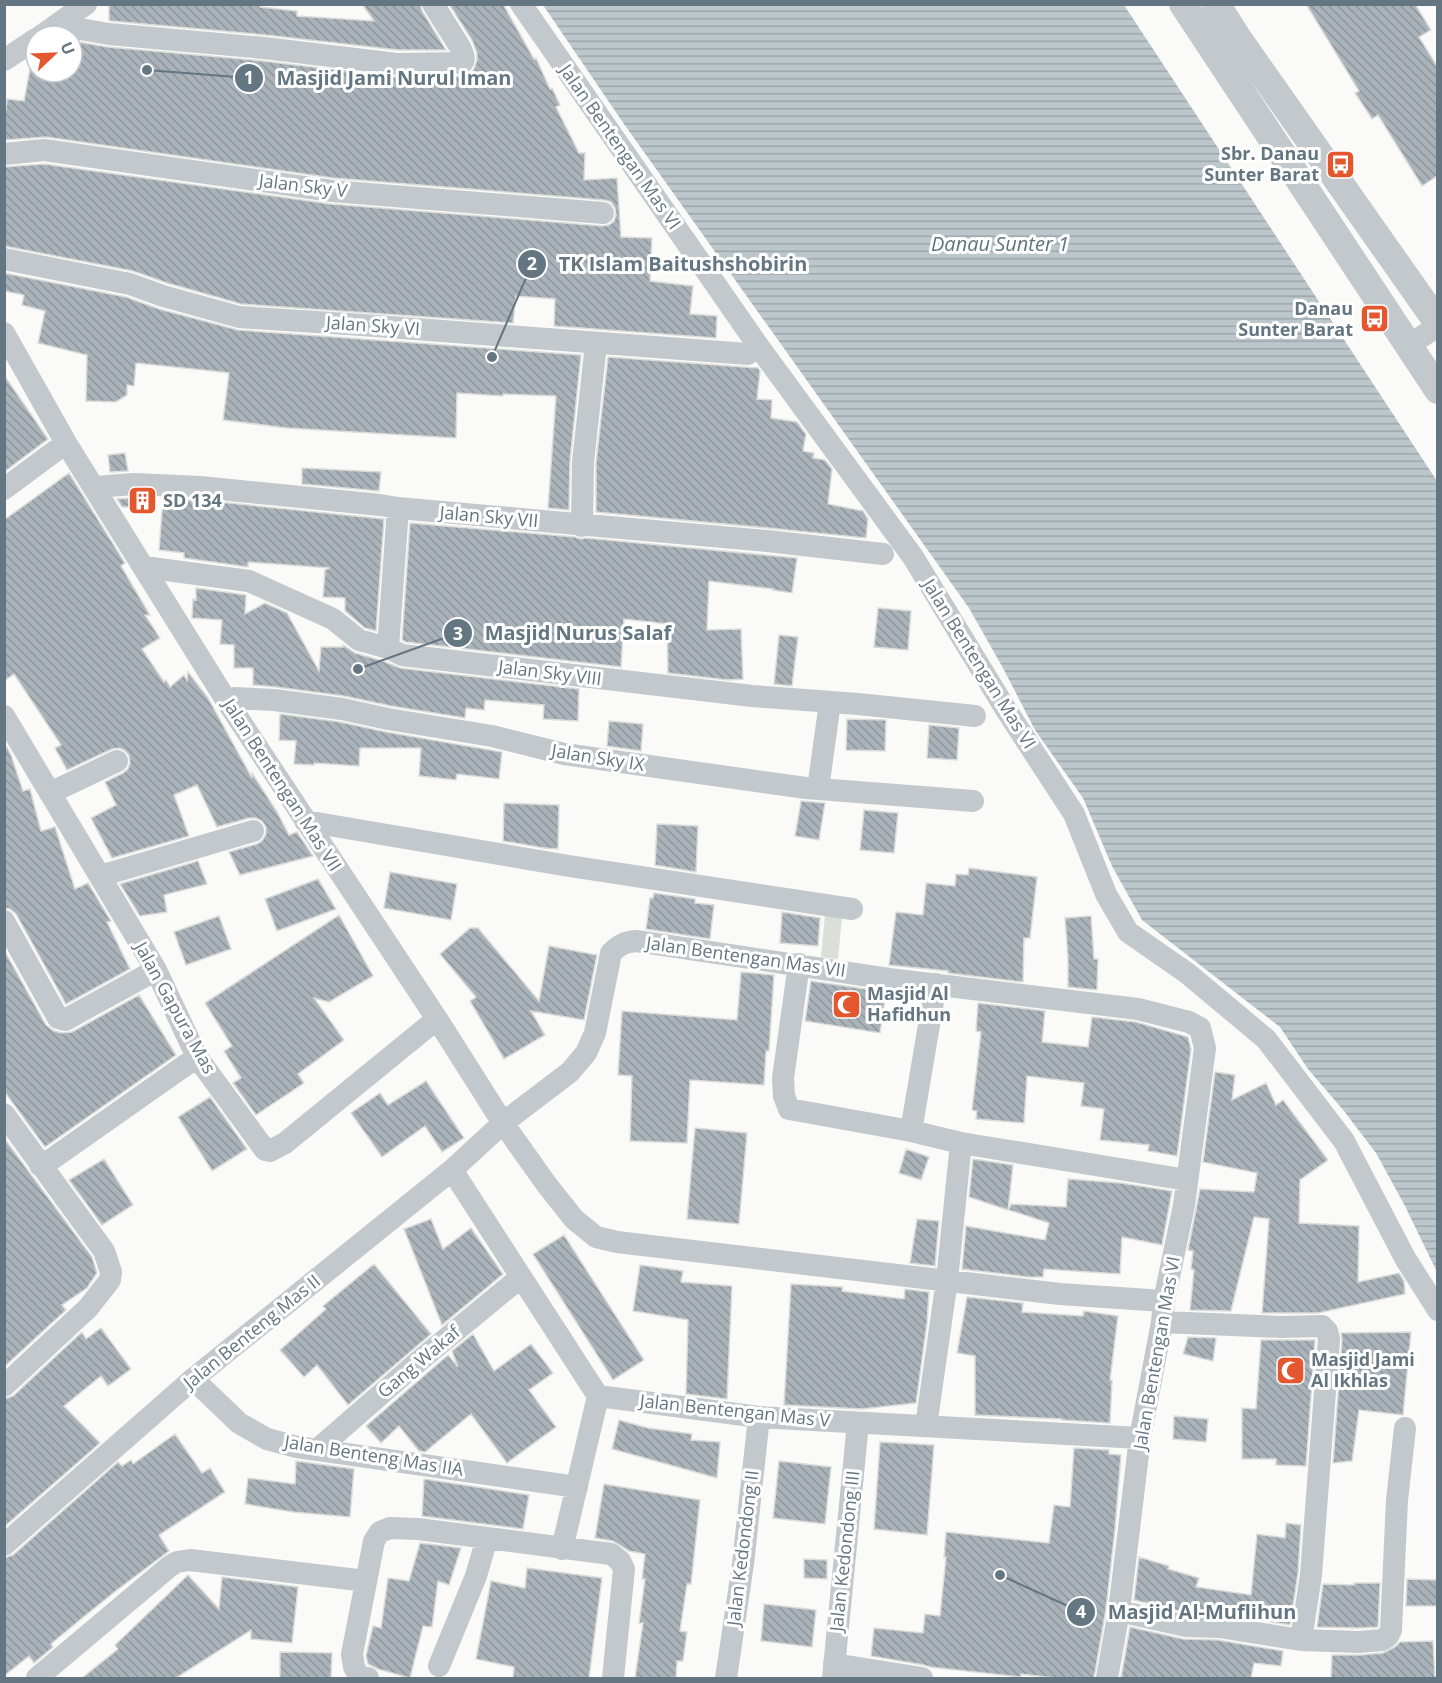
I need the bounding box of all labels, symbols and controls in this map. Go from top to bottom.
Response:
north arrow [24,24,84,84]
text: U [55,38,80,58]
street label: Jalan Bentengan Mas VI [554,58,687,234]
callout: Masjid Jami Nurul Iman [234,59,523,97]
text: Masjid Jami Nurul Iman [277,64,512,91]
text: 1 [244,65,254,89]
place label: Sbr. Danau Sunter Barat [1204,141,1319,186]
bus stop icon: Sbr. Danau Sunter Barat [1324,148,1356,180]
street label: Jalan Sky V [256,167,349,202]
water label: Danau Sunter 1 [931,230,1069,257]
callout: TK Islam Baitushshobirin [517,245,819,283]
text: TK Islam Baitushshobirin [559,250,807,277]
text: 2 [527,251,537,275]
place label: Danau Sunter Barat [1238,296,1353,341]
bus stop icon: Danau Sunter Barat [1358,303,1390,335]
street label: Jalan Sky VI [323,310,421,340]
building icon: SD 134 [126,485,158,517]
place label: SD 134 [163,488,222,512]
street label: Jalan Sky VII [437,500,539,532]
street label: Jalan Bentengan Mas VI [917,572,1042,753]
callout: Masjid Nurus Salaf [443,614,683,652]
text: Masjid Nurus Salaf [485,619,673,646]
text: 3 [453,621,463,645]
street label: Jalan Sky VIII [495,654,603,690]
street label: Jalan Bentengan Mas VII [217,692,348,875]
street label: Jalan Sky IX [548,738,647,776]
street label: Jalan Bentengan Mas VII [643,930,847,982]
street label: Jalan Gapura Mas [129,936,222,1078]
place label: Masjid Al Hafidhun [867,981,951,1026]
mosque icon: Masjid Al Hafidhun [830,988,862,1020]
street label: Jalan Bentengan Mas VI [1127,1254,1185,1453]
street label: Jalan Benteng Mas II [176,1269,325,1395]
street label: Gang Wakaf [372,1319,465,1403]
place label: Masjid Jami Al Ikhlas [1311,1347,1415,1392]
mosque icon: Masjid Jami Al Ikhlas [1274,1354,1306,1386]
street label: Jalan Bentengan Mas V [637,1388,832,1432]
street label: Jalan Benteng Mas IIA [281,1429,466,1481]
street label: Jalan Kedondong II [720,1469,763,1629]
street label: Jalan Kedondong III [823,1469,864,1634]
callout: Masjid Al-Muflihun [1066,1593,1309,1631]
text: Masjid Al-Muflihun [1108,1598,1296,1625]
text: 4 [1076,1599,1086,1623]

